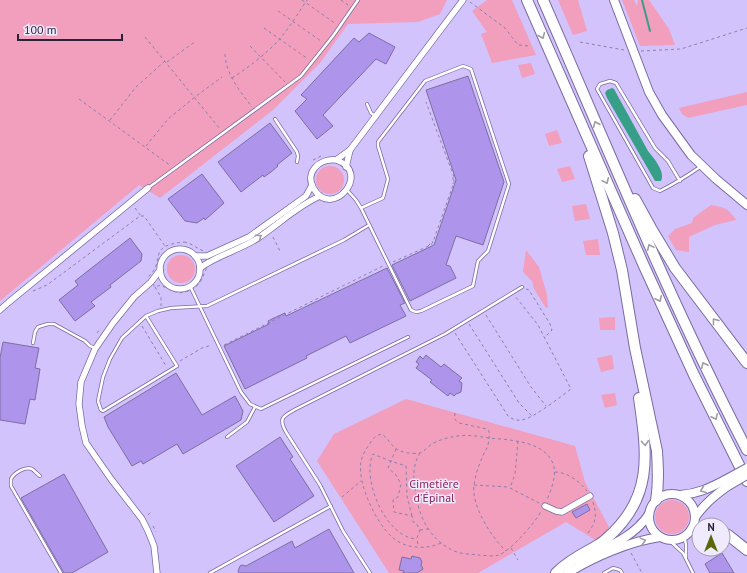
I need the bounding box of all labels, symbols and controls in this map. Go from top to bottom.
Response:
scale bar [18,16,122,42]
text: 100 m [24,22,57,37]
one-way arrow [538,32,546,39]
one-way arrow [593,120,601,128]
one-way arrow [601,176,609,184]
one-way arrow [255,234,262,242]
one-way arrow [646,244,654,251]
one-way arrow [654,295,662,303]
one-way arrow [712,318,720,325]
one-way arrow [701,362,709,370]
one-way arrow [710,413,718,420]
one-way arrow [640,440,649,446]
park label: Cimetière d'Épinal [409,476,459,505]
one-way arrow [700,486,707,494]
north arrow [691,517,731,557]
text: N [707,520,715,534]
one-way arrow [640,537,647,545]

